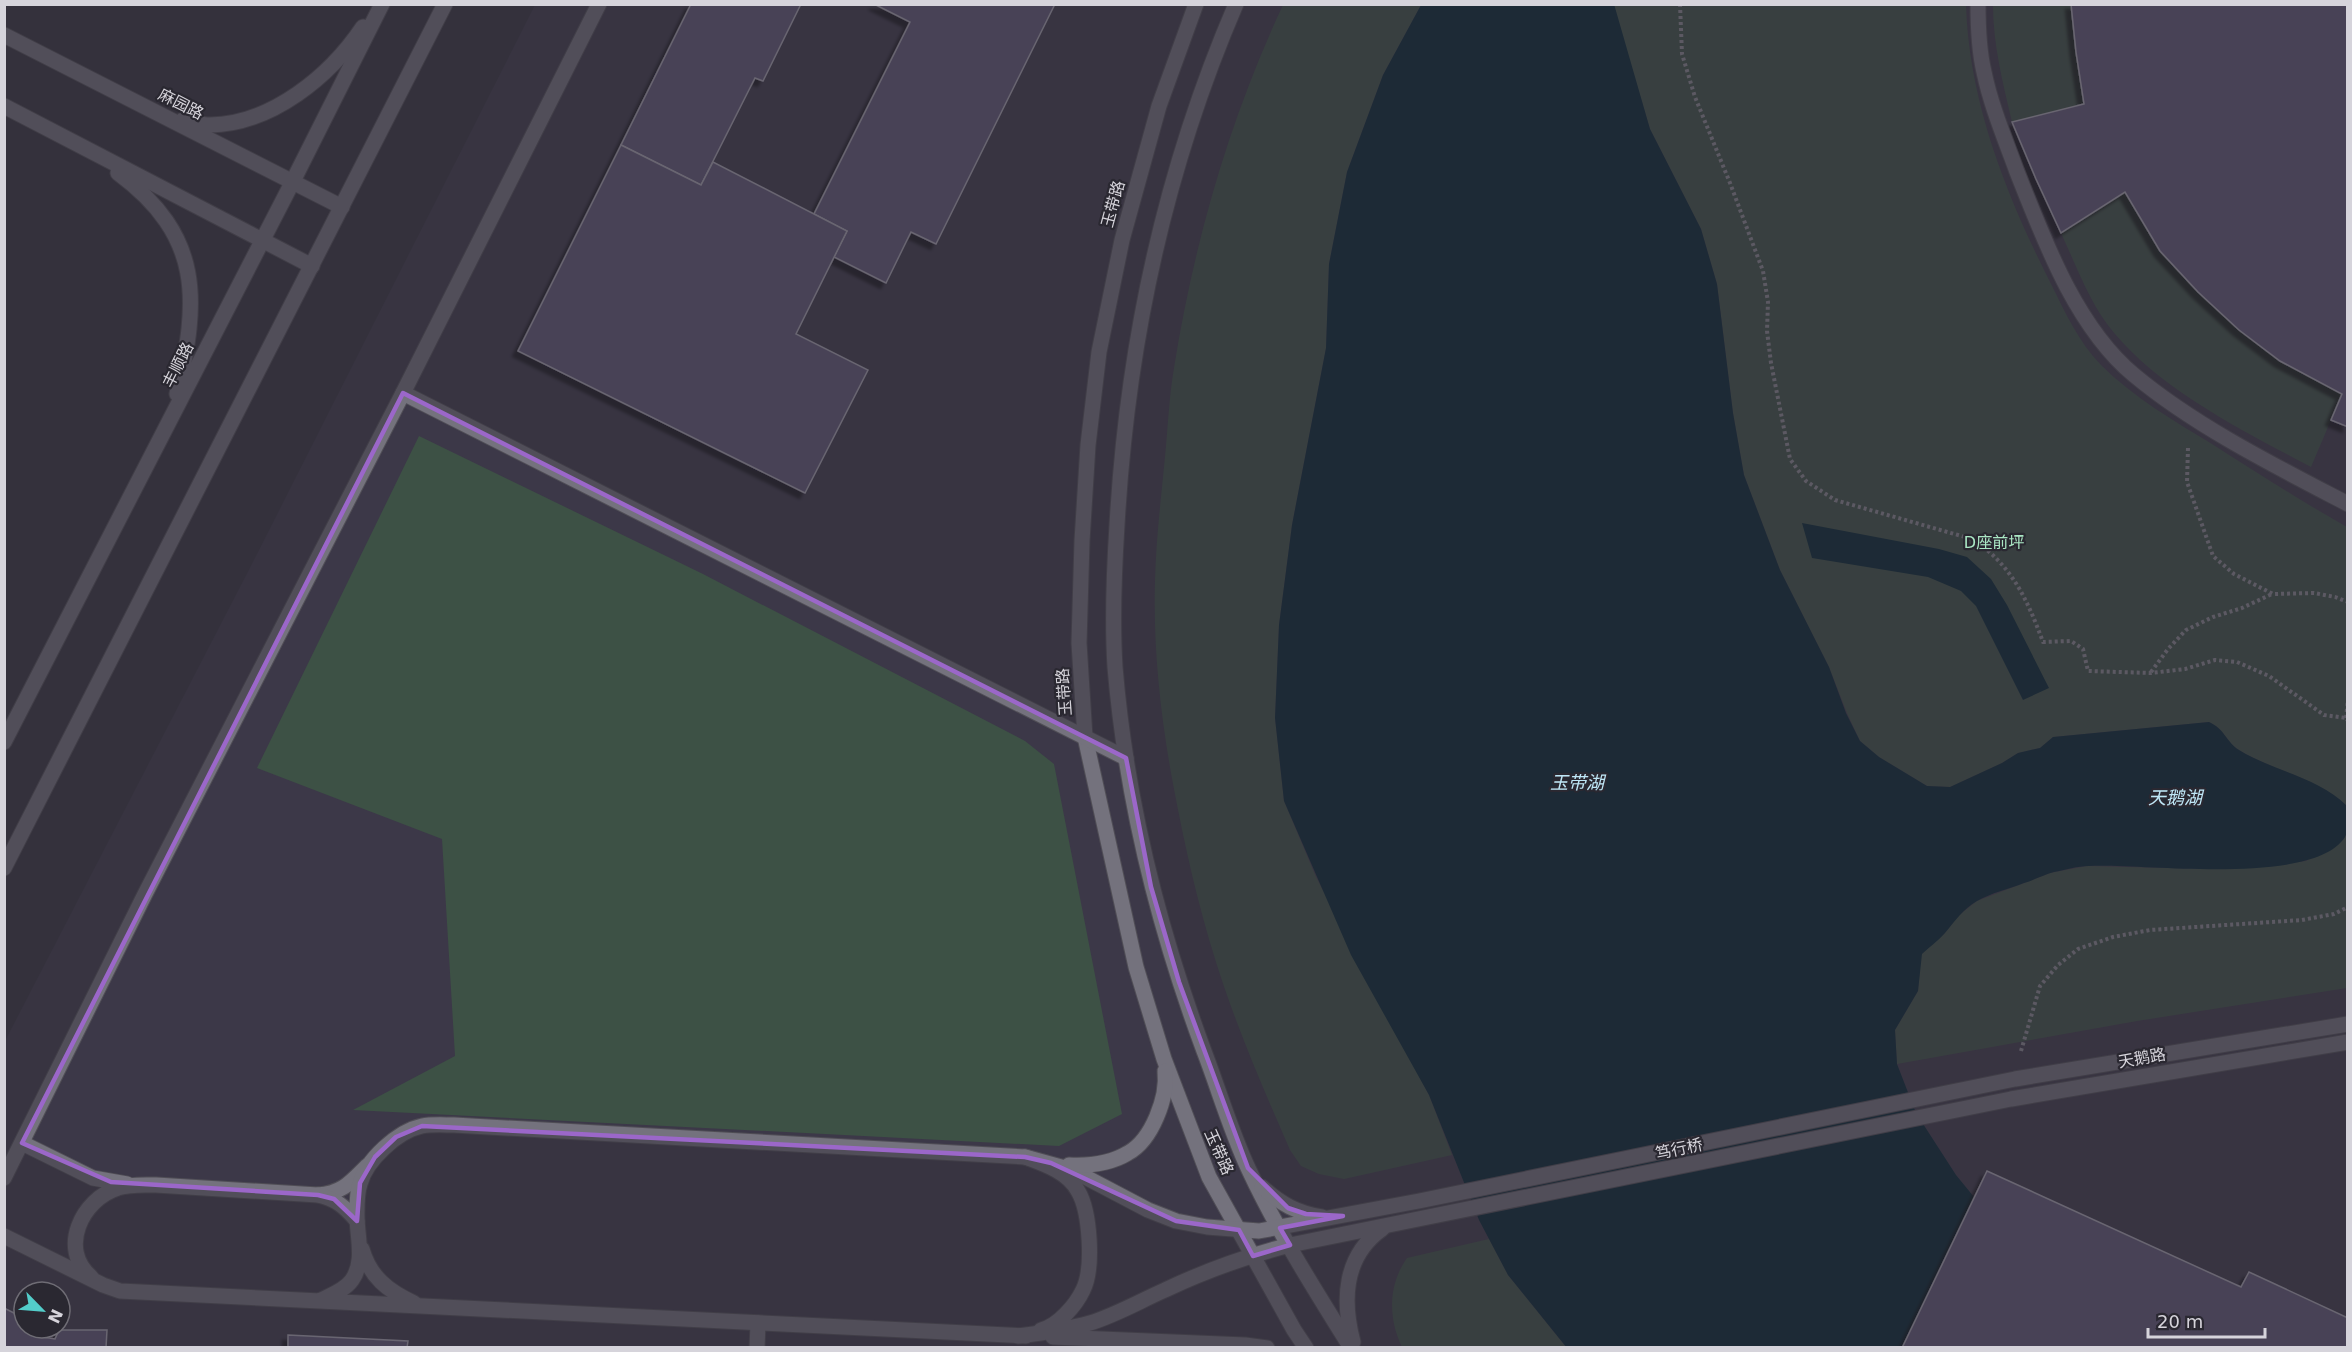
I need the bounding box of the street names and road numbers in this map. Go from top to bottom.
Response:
street label: 麻园路 [155,85,207,123]
street label: 玉带路 [1098,178,1128,230]
street label: 丰顺路 [159,339,197,391]
street label: 玉带路 [1053,667,1075,717]
street label: 天鹅路 [2117,1044,2167,1072]
street label: 玉带路 [1201,1126,1237,1178]
street label: 笃行桥 [1654,1135,1704,1163]

